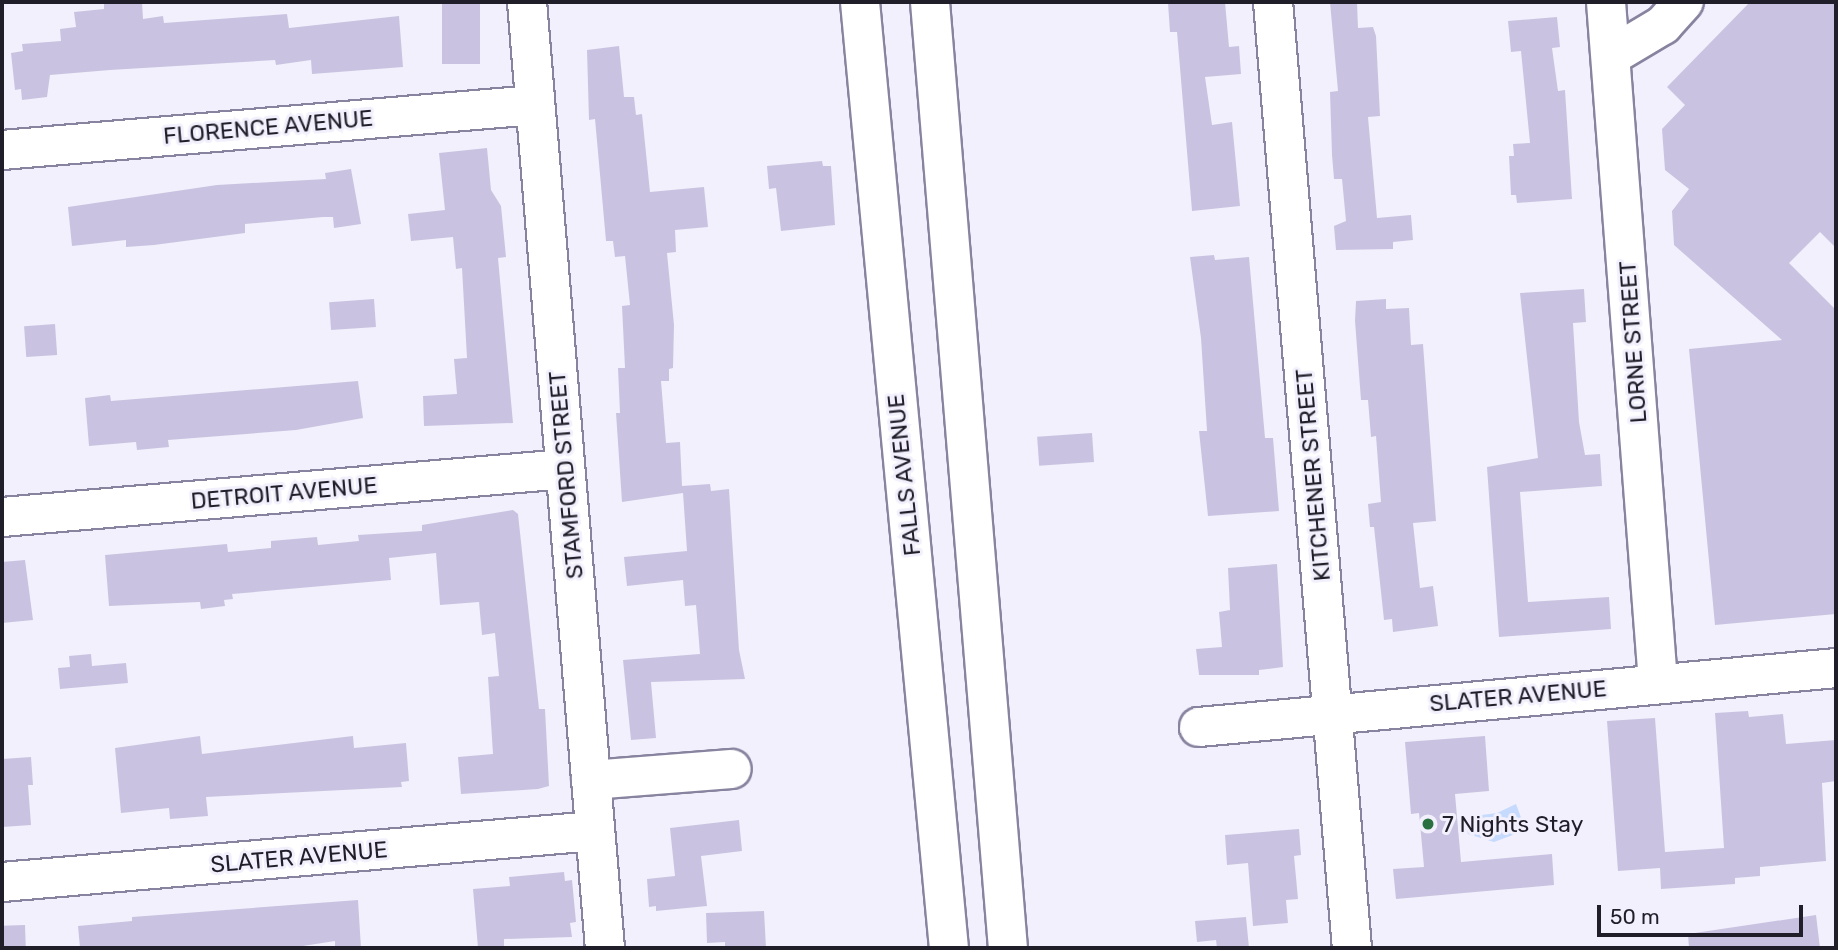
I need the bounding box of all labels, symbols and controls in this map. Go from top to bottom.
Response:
street label: FLORENCE AVENUE [162,104,374,150]
street label: LORNE STREET [1614,260,1652,424]
street label: KITCHENER STREET [1290,368,1336,582]
street label: STAMFORD STREET [543,370,589,580]
street label: FALLS AVENUE [882,392,926,558]
street label: DETROIT AVENUE [189,471,379,515]
street label: SLATER AVENUE [1428,674,1608,718]
place label: 7 Nights Stay [1442,810,1583,838]
marker: 7 Nights Stay [1420,816,1436,832]
street label: SLATER AVENUE [209,835,389,879]
scale bar [1600,890,1806,934]
text: 50 m [1610,904,1660,929]

